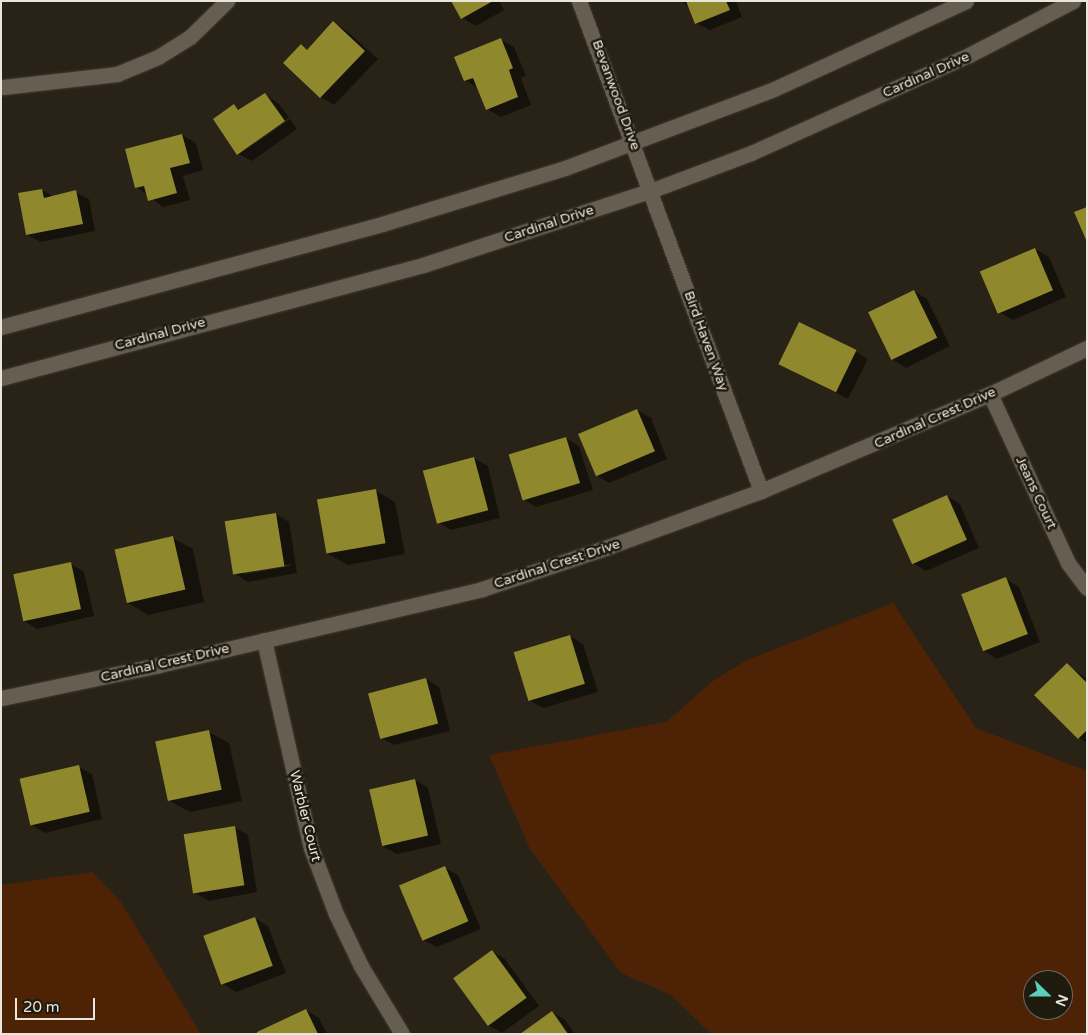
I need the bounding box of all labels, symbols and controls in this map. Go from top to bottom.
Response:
street label: Bevanwood Drive [588,38,644,152]
street label: Cardinal Drive [880,48,972,102]
street label: Cardinal Drive [502,202,596,246]
street label: Bird Haven Way [680,289,732,393]
street label: Cardinal Drive [113,314,207,354]
street label: Cardinal Crest Drive [872,384,998,452]
street label: Jeans Court [1012,454,1060,532]
street label: Cardinal Crest Drive [492,536,622,592]
street label: Cardinal Crest Drive [99,640,231,686]
street label: Warbler Court [286,769,324,863]
north arrow [1023,970,1073,1020]
scale bar [18,988,98,1020]
text: N [1051,992,1071,1009]
text: 20 m [23,998,60,1016]

